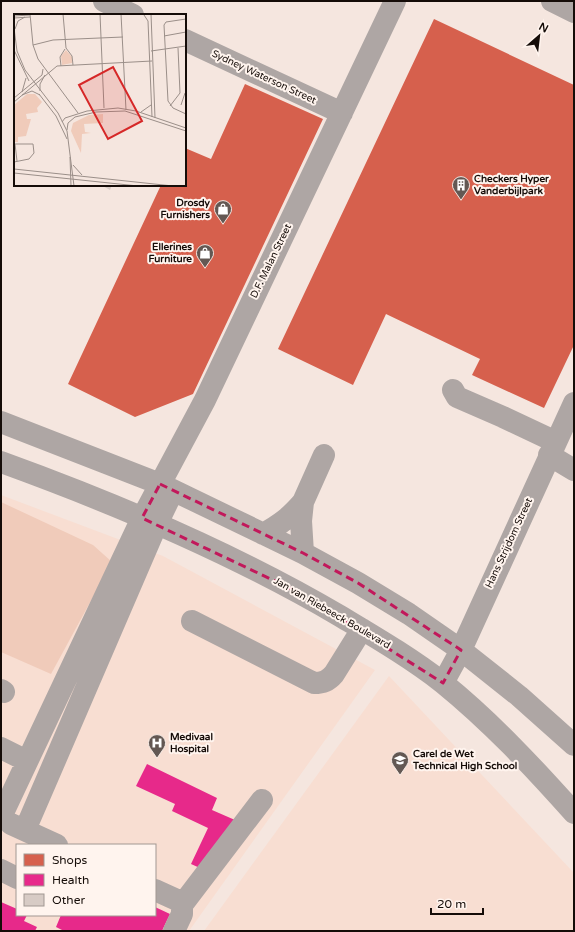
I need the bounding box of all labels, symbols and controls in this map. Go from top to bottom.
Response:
inset map [14,14,186,186]
north arrow [519,16,559,56]
text: N [537,20,550,35]
street label: Sydney Waterson Street [210,48,318,107]
place label: Checkers Hyper Vanderbijlpark [474,173,549,197]
building icon: Checkers Hyper Vanderbijlpark [451,175,471,200]
place label: Drosdy Furnishers [161,197,211,221]
shop icon: Drosdy Furnishers [213,199,233,224]
street label: D.F. Malan Street [248,222,294,300]
place label: Ellerines Furniture [149,241,192,265]
shop icon: Ellerines Furniture [195,243,215,268]
street label: Hans Strijdom Street [483,496,535,590]
street label: Jan van Riebeeck Boulevard [271,575,393,651]
place label: Medivaal Hospital [170,731,213,755]
hospital icon: Medivaal Hospital [147,733,167,758]
place label: Carel de Wet Technical High School [412,748,517,772]
school or university icon: Carel de Wet Technical High School [390,750,410,775]
legend [16,844,156,916]
text: Shops [52,853,87,867]
text: Health [52,873,89,887]
scale bar [431,890,483,916]
text: Other [52,893,85,907]
text: 20 m [437,897,466,911]

